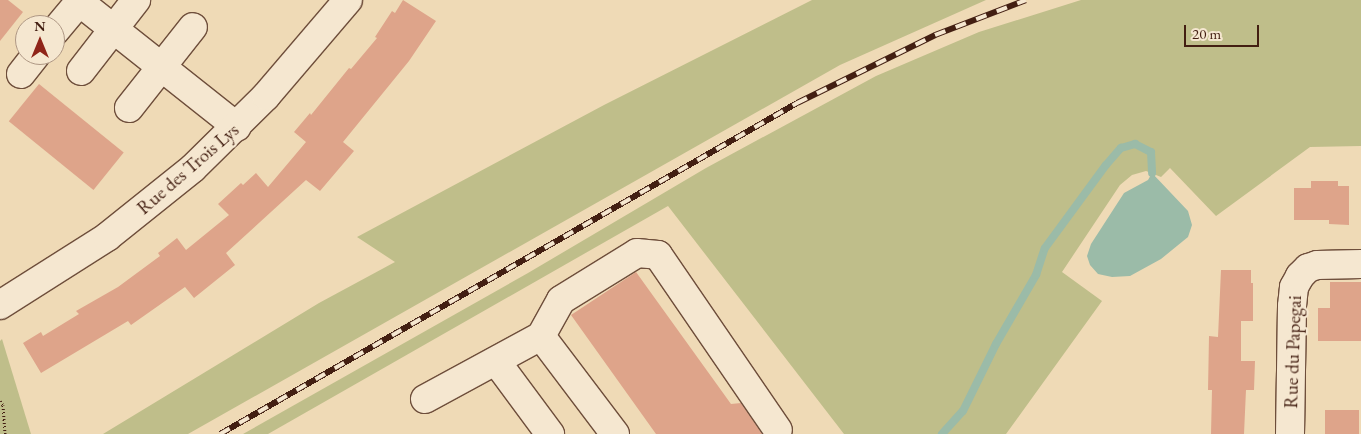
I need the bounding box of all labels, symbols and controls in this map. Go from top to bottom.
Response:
north arrow [15,15,65,65]
scale bar [1186,15,1261,47]
text: N [34,17,46,35]
text: 20 m [1192,24,1221,43]
street label: Rue des Trois Lys [132,119,244,219]
street label: Rue du Papegai [1280,295,1306,409]

